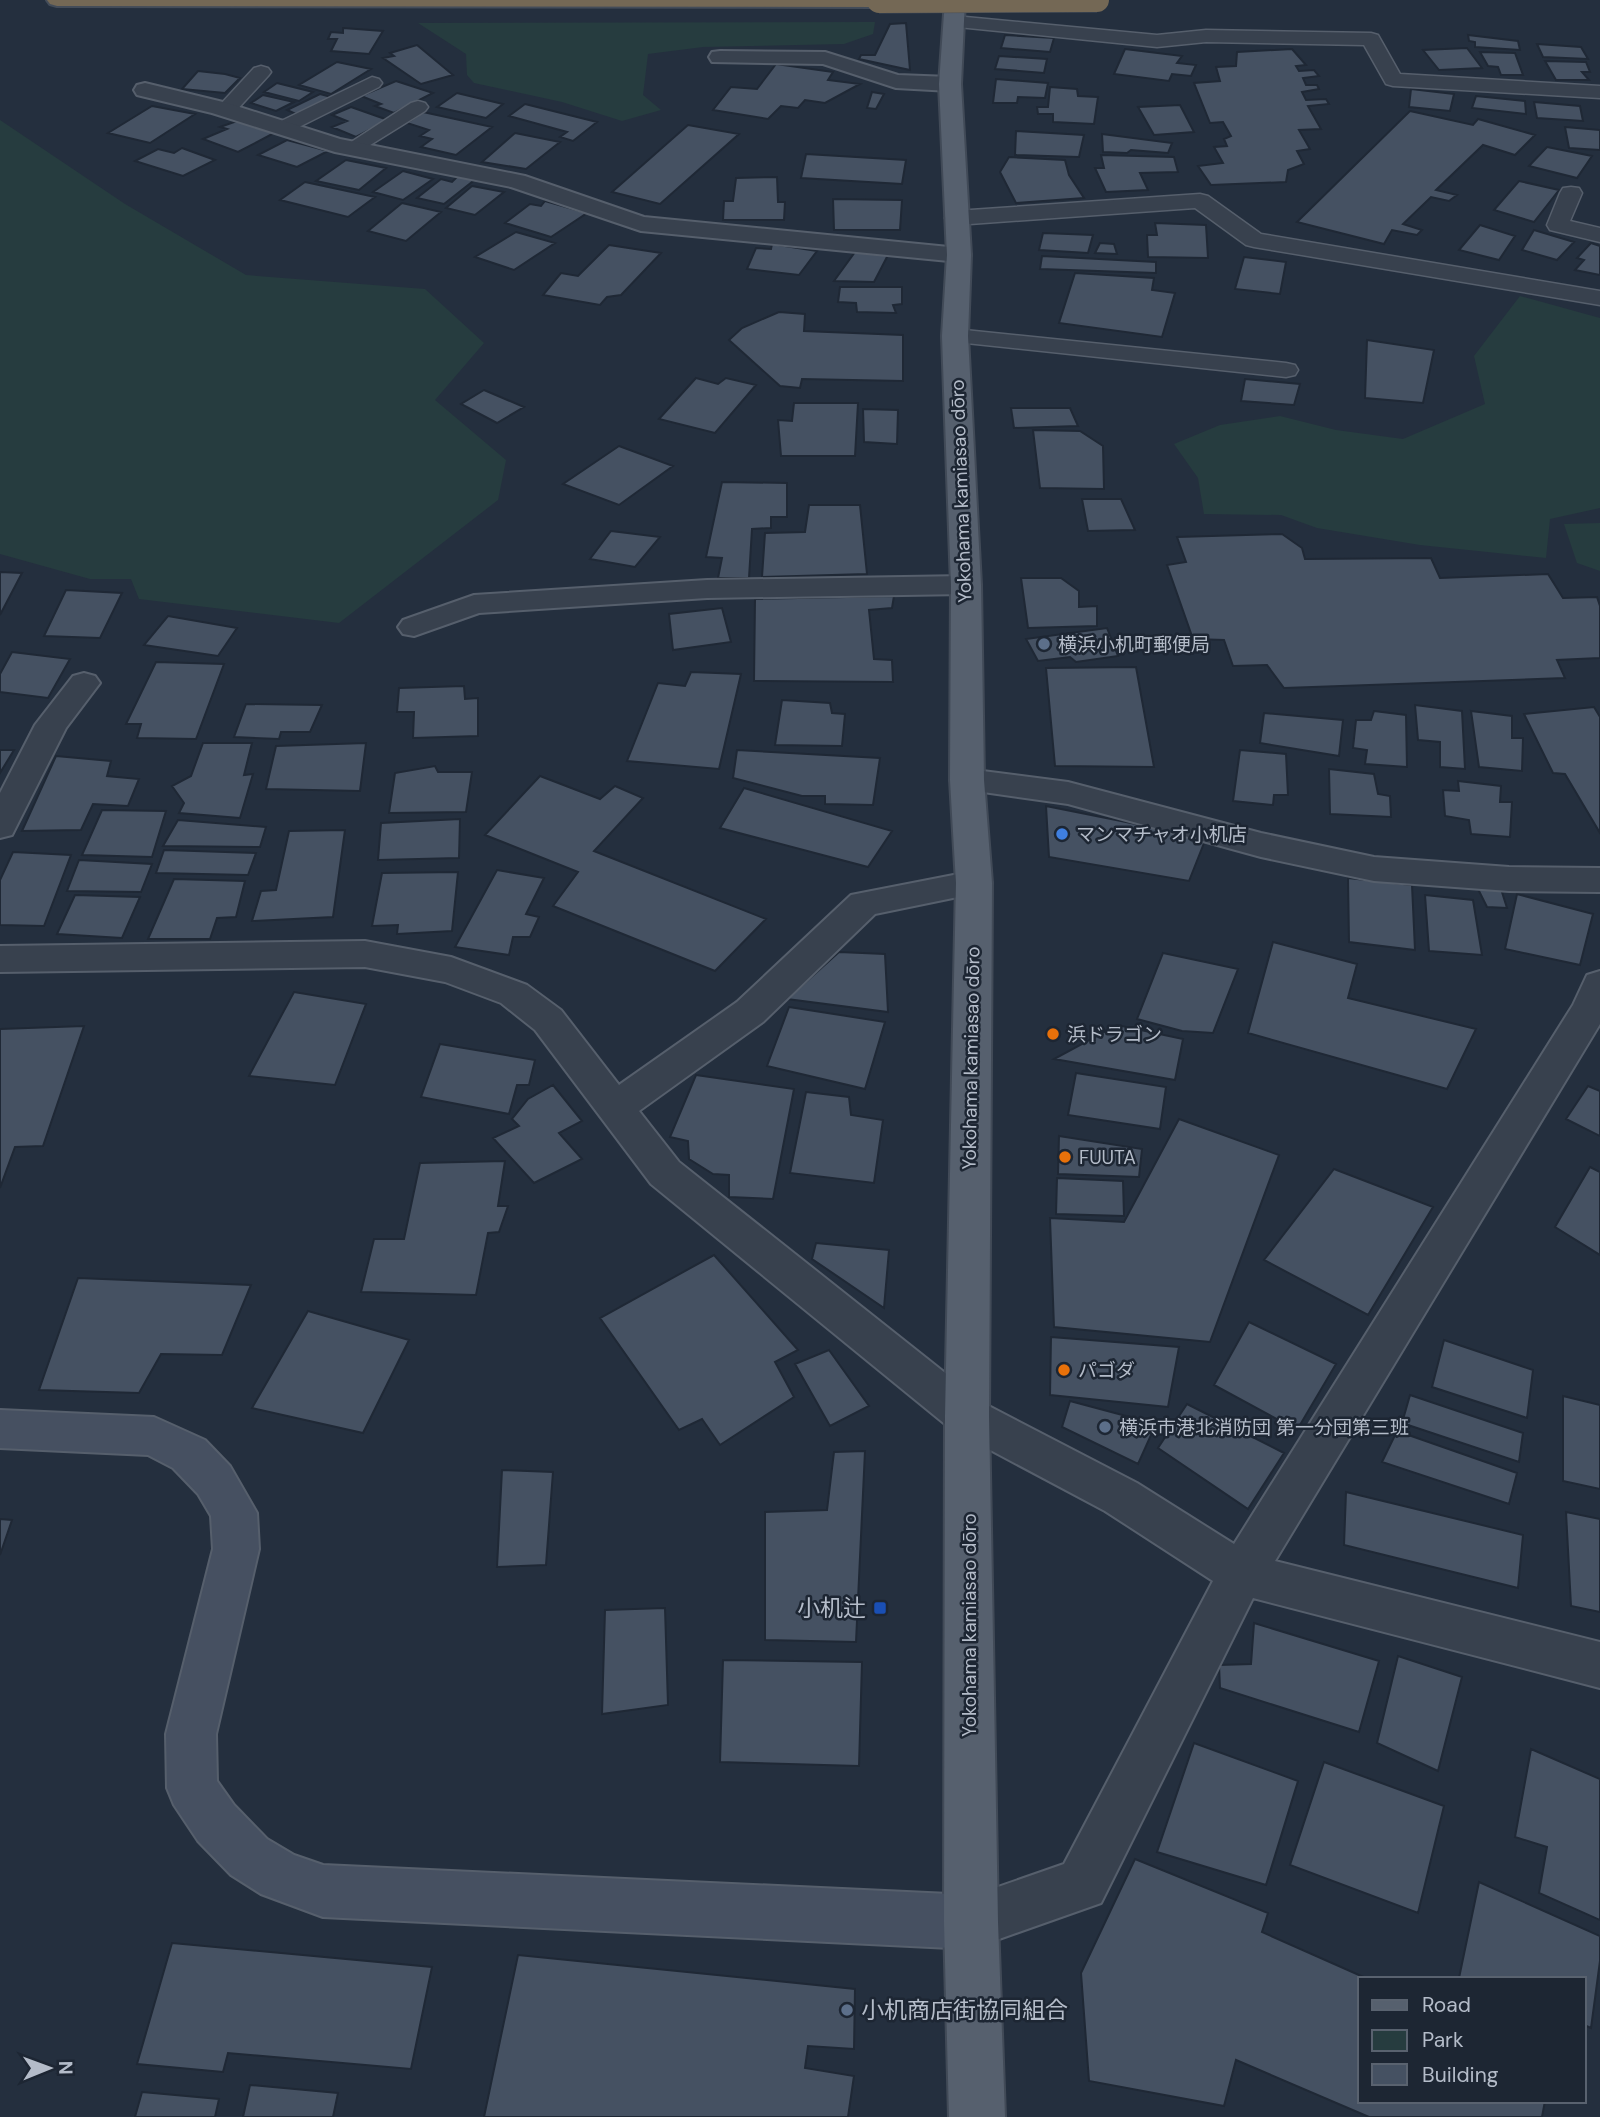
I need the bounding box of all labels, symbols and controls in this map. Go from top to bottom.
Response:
street label: Yokohama kamiasao dōro [945,379,977,603]
place label: 横浜小机町郵便局 [1058,632,1210,657]
marker: 横浜小机町郵便局 [1036,636,1052,652]
place label: マンマチャオ小机店 [1076,822,1247,847]
marker: マンマチャオ小机店 [1054,826,1070,842]
street label: Yokohama kamiasao dōro [957,946,985,1170]
place label: 浜ドラゴン [1067,1022,1162,1047]
marker: 浜ドラゴン [1045,1026,1061,1042]
place label: FUUTA [1079,1145,1136,1170]
marker: FUUTA [1057,1149,1073,1165]
place label: パゴダ [1078,1358,1135,1383]
marker: パゴダ [1056,1362,1072,1378]
place label: 横浜市港北消防団 第一分団第三班 [1119,1415,1409,1440]
marker: 横浜市港北消防団 第一分団第三班 [1097,1419,1113,1435]
street label: Yokohama kamiasao dōro [957,1513,982,1737]
place label: 小机辻 [797,1593,866,1623]
marker: 小机辻 [872,1600,888,1616]
legend [1358,1977,1586,2103]
text: Road [1422,1991,1471,2019]
place label: 小机商店街協同組合 [861,1995,1068,2025]
marker: 小机商店街協同組合 [839,2002,855,2018]
text: Park [1422,2026,1464,2054]
north arrow [14,2033,84,2103]
text: N [53,2061,78,2075]
text: Building [1422,2061,1499,2089]

